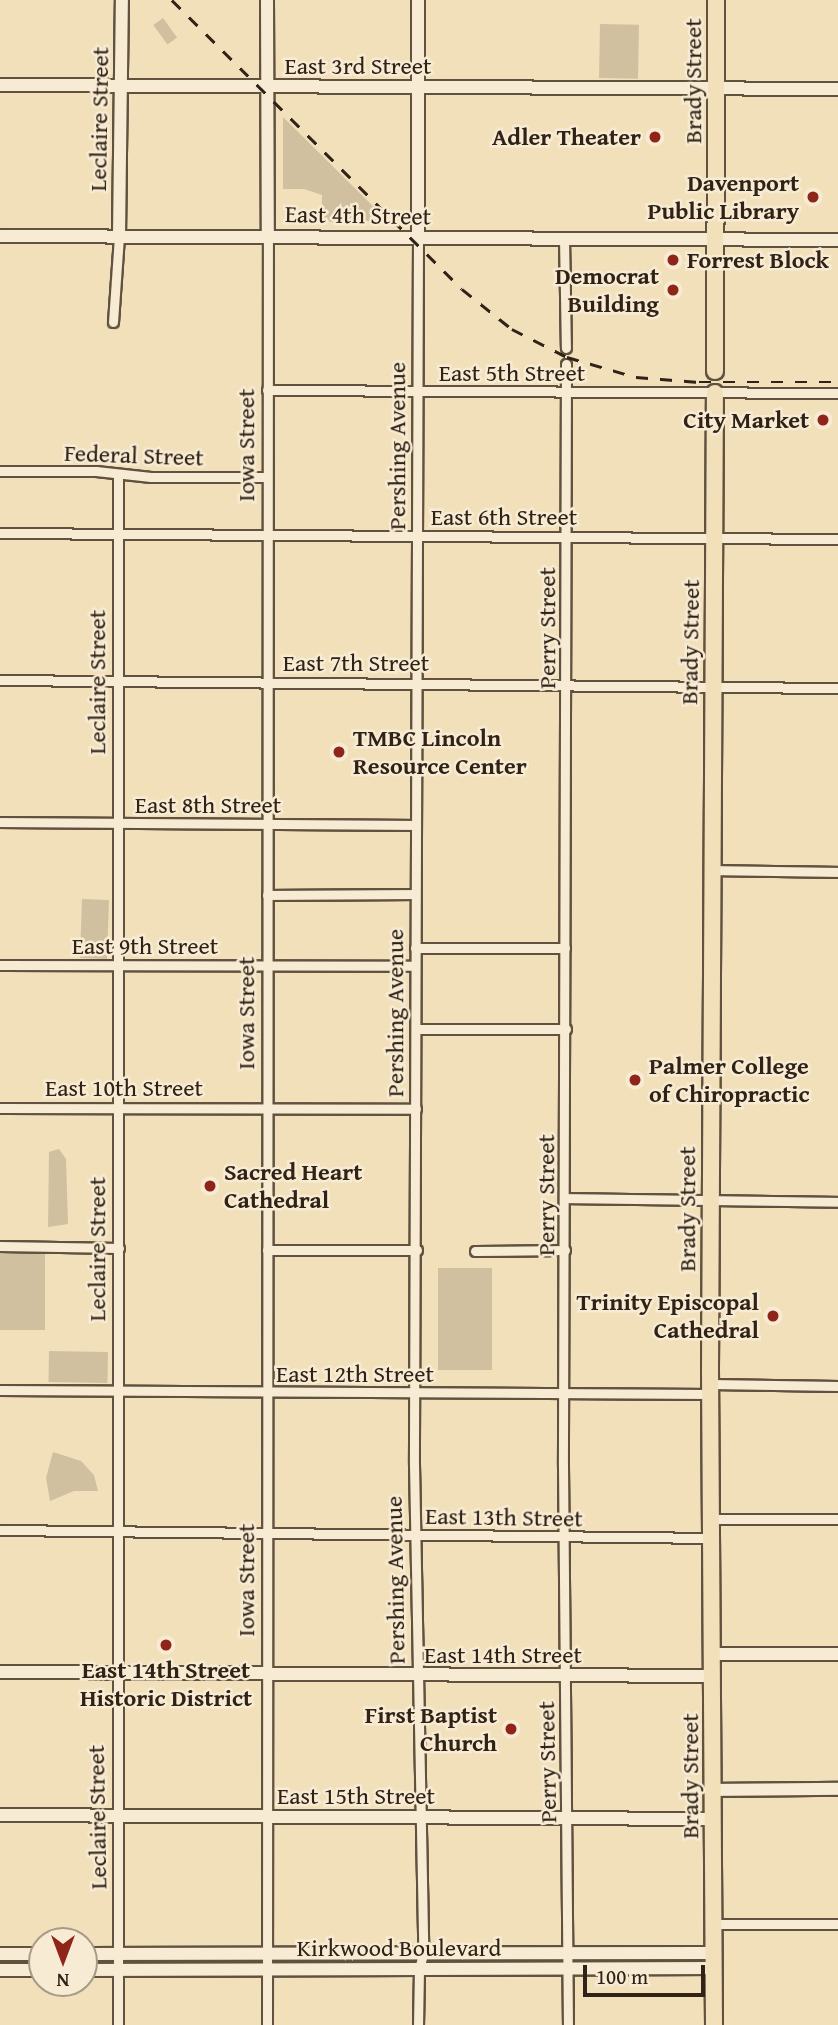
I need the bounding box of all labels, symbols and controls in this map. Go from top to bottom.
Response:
street label: Brady Street [679,18,707,144]
street label: Leclaire Street [83,46,115,192]
street label: East 3rd Street [285,52,431,80]
place label: Adler Theater [492,123,641,151]
marker: Adler Theater [647,129,663,145]
place label: Davenport Public Library [647,169,799,225]
marker: Davenport Public Library [805,189,821,205]
street label: East 4th Street [285,199,431,231]
place label: Forrest Block [687,246,829,274]
marker: Forrest Block [665,252,681,268]
place label: Democrat Building [555,262,659,318]
marker: Democrat Building [665,282,681,298]
street label: East 5th Street [439,359,585,387]
street label: Pershing Avenue [383,362,411,530]
street label: Iowa Street [232,388,260,502]
place label: City Market [683,406,809,434]
marker: City Market [815,412,831,428]
street label: Federal Street [64,438,204,472]
street label: East 6th Street [431,503,577,531]
street label: Perry Street [533,567,561,689]
street label: Brady Street [675,579,705,705]
street label: Leclaire Street [83,610,111,754]
street label: East 7th Street [283,649,429,677]
place label: TMBC Lincoln Resource Center [353,724,527,780]
marker: TMBC Lincoln Resource Center [331,744,347,760]
street label: East 8th Street [135,791,281,819]
street label: Pershing Avenue [381,929,409,1097]
street label: East 9th Street [72,932,218,960]
street label: Iowa Street [232,956,260,1070]
place label: Palmer College of Chiropractic [649,1052,809,1108]
marker: Palmer College of Chiropractic [627,1072,643,1088]
street label: East 10th Street [45,1074,203,1102]
street label: Perry Street [532,1134,560,1256]
street label: Brady Street [673,1146,701,1272]
place label: Sacred Heart Cathedral [224,1158,362,1214]
street label: Leclaire Street [83,1177,111,1321]
marker: Sacred Heart Cathedral [202,1178,218,1194]
place label: Trinity Episcopal Cathedral [577,1288,759,1344]
marker: Trinity Episcopal Cathedral [765,1308,781,1324]
street label: East 12th Street [276,1360,434,1388]
street label: Pershing Avenue [379,1496,411,1664]
street label: East 13th Street [425,1501,583,1533]
street label: Iowa Street [232,1523,260,1637]
marker: East 14th Street Historic District [158,1637,174,1653]
street label: East 14th Street [424,1641,582,1669]
place label: East 14th Street Historic District [80,1656,252,1712]
place label: First Baptist Church [365,1701,497,1757]
street label: Perry Street [532,1701,562,1823]
street label: Brady Street [676,1713,704,1839]
marker: First Baptist Church [503,1721,519,1737]
street label: Leclaire Street [81,1744,113,1890]
street label: East 15th Street [277,1782,435,1810]
north arrow [28,1927,98,1997]
street label: Kirkwood Boulevard [297,1934,501,1962]
scale bar [586,1952,708,1996]
text: 100 m [596,1961,648,1992]
text: N [57,1967,69,1995]

